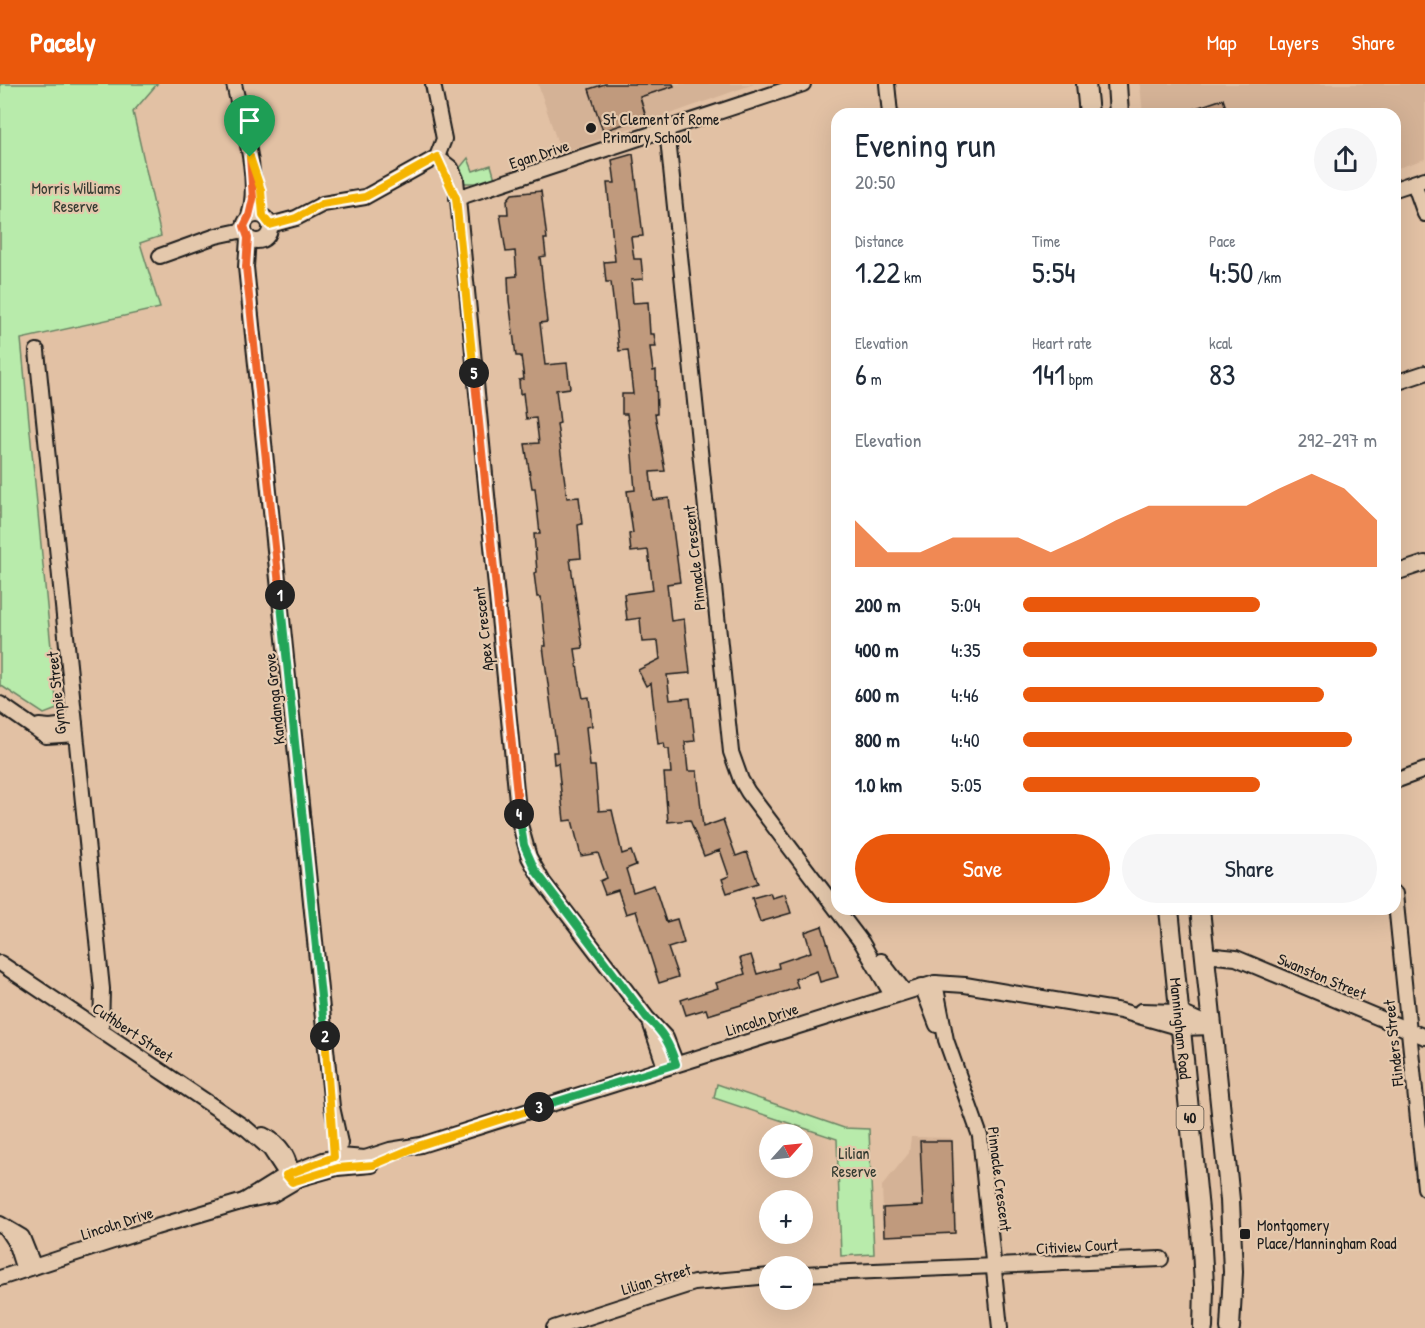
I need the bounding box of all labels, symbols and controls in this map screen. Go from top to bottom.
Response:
text: Pacely [30,23,96,61]
text: Map [1207,28,1236,57]
text: Layers [1269,28,1319,57]
text: Share [1352,28,1395,57]
pin [224,95,275,157]
icon: arrive [233,104,266,137]
place label: St Clement of Rome Primary School [603,108,720,148]
marker: St Clement of Rome Primary School [584,121,598,135]
text: Evening run [855,123,996,167]
button: share [1314,128,1377,191]
street label: Egan Drive [506,134,572,174]
text: 20:50 [855,168,895,195]
park label: Morris Williams Reserve [32,177,120,217]
text: Distance [855,230,904,252]
text: Time [1032,230,1060,252]
text: Pace [1209,230,1236,252]
text: 1.22 [855,252,900,292]
text: 5:54 [1032,252,1076,292]
text: 4:50 [1209,252,1253,292]
text: km [900,266,922,288]
text: /km [1253,266,1281,288]
text: Elevation [855,332,908,354]
text: Heart rate [1032,332,1092,354]
text: kcal [1209,332,1232,354]
text: 6 [855,354,867,394]
text: 141 [1032,354,1065,394]
text: 83 [1209,354,1235,394]
pin: 5 [459,358,489,388]
text: 5 [471,362,477,384]
text: m [867,368,882,390]
text: bpm [1065,368,1093,390]
text: Elevation [855,426,921,453]
text: 292–297 m [1298,426,1377,453]
street label: Pinnacle Crescent [678,504,710,612]
pin: 1 [265,580,295,610]
text: 1 [277,584,283,606]
street label: Apex Crescent [468,585,498,672]
text: 200 m [855,591,900,618]
text: 5:04 [951,591,981,618]
text: 400 m [855,636,899,663]
text: 4:35 [951,636,981,663]
street label: Gympie Street [41,650,71,735]
street label: Kandanga Grove [258,652,290,746]
text: 600 m [855,681,899,708]
text: 4:46 [951,681,979,708]
text: 800 m [855,726,900,753]
text: 4:40 [951,726,980,753]
text: 1.0 km [855,771,902,798]
text: 5:05 [951,771,982,798]
pin: 4 [504,799,534,829]
text: 4 [516,803,522,825]
button: Save [855,834,1110,903]
button: Share [1122,834,1377,903]
street label: Swanston Street [1274,947,1370,1005]
street label: Manningham Road [1165,977,1197,1080]
street label: Cuthbert Street [88,997,178,1067]
street label: Lincoln Drive [723,997,802,1041]
street label: Flinders Street [1377,998,1409,1088]
pin: 2 [310,1021,340,1051]
text: 2 [321,1025,329,1047]
pin: 3 [524,1092,554,1122]
text: 3 [535,1096,543,1118]
road number: 40 [1176,1106,1204,1130]
north arrow [759,1124,813,1178]
map controls [759,1124,813,1310]
street label: Pinnacle Crescent [983,1125,1017,1233]
park label: Lilian Reserve [831,1142,877,1182]
button: + [759,1190,813,1244]
street label: Lincoln Drive [78,1201,157,1245]
place label: Montgomery Place/Manningham Road [1257,1214,1397,1254]
marker: Montgomery Place/Manningham Road [1238,1227,1252,1241]
street label: Citiview Court [1035,1233,1119,1259]
button: − [759,1256,813,1310]
street label: Lilian Street [618,1258,694,1300]

